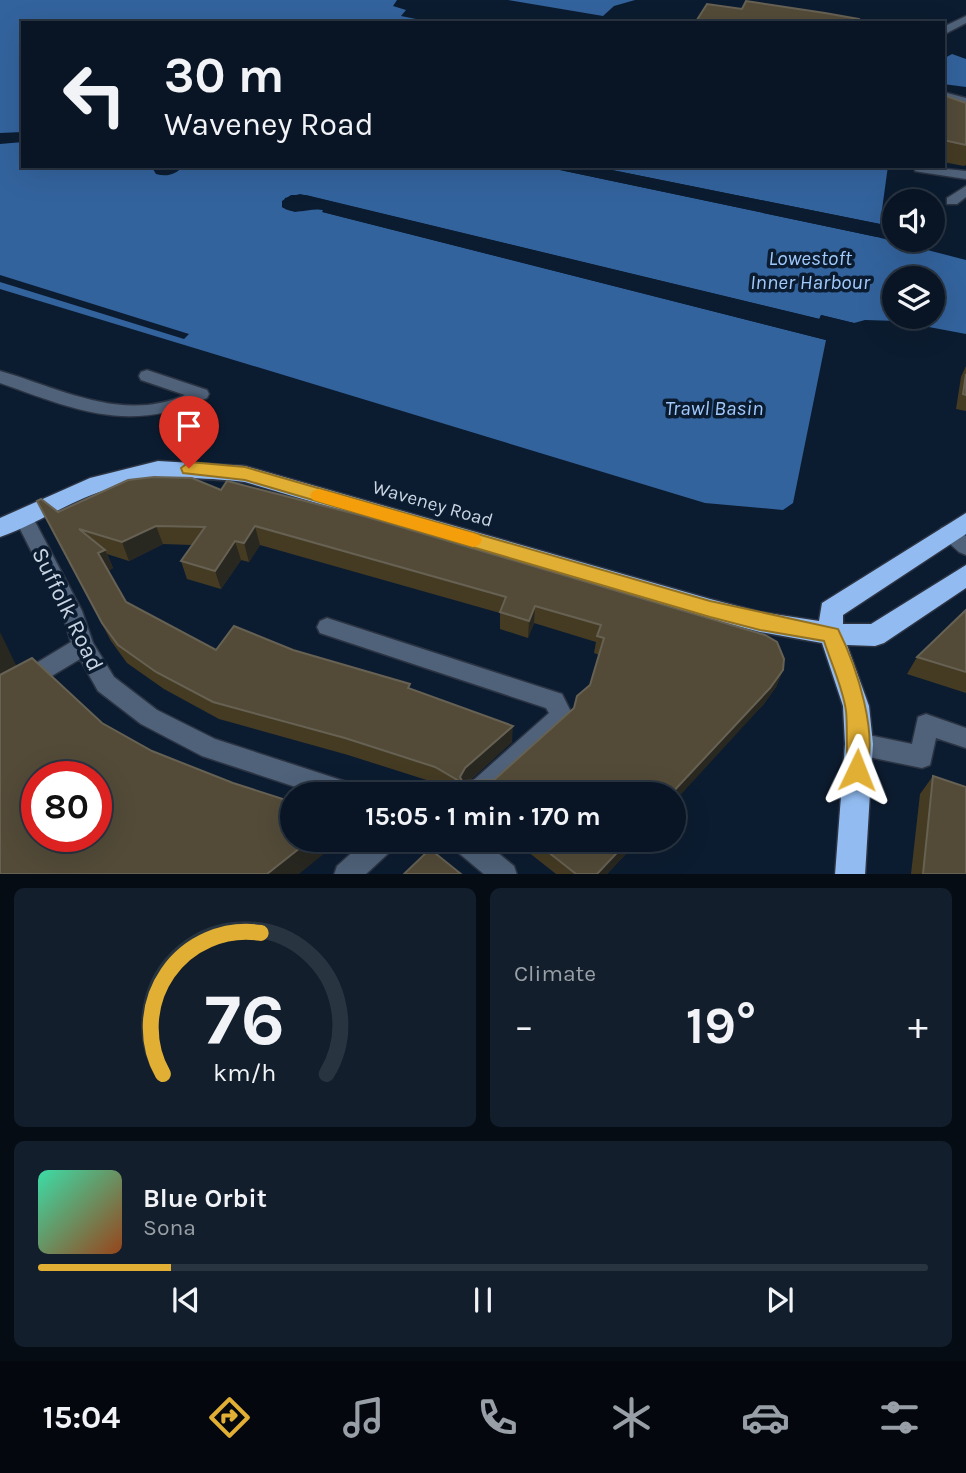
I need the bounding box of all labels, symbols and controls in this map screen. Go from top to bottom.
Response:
text: 30 m [164,47,284,104]
icon: left [49,49,140,140]
text: Waveney Road [164,106,374,143]
map controls [882,189,945,329]
button: sound [882,189,945,252]
water label: Lowestoft Inner Harbour [750,246,871,294]
button: layers [882,266,945,329]
pin [159,396,219,468]
water label: Trawl Basin [665,396,763,420]
icon: arrive [170,407,208,445]
street label: Waveney Road [370,476,496,532]
street label: Suffolk Road [26,543,109,675]
position arrow [820,733,894,807]
speed limit sign: 80 [21,761,112,852]
text: 15:05 · 1 min · 170 m [365,801,601,832]
text: Climate [514,960,596,987]
text: 76 [205,977,285,1062]
text: 19° [686,995,756,1056]
text: − [514,1004,534,1049]
text: + [908,1004,928,1049]
text: km/h [213,1057,277,1086]
text: Blue Orbit [143,1183,267,1214]
text: Sona [143,1214,196,1241]
icon: previous [167,1281,205,1319]
icon: pause [464,1281,502,1319]
icon: next [761,1281,799,1319]
icon: directions [205,1393,254,1442]
icon: music [339,1393,388,1442]
icon: phone [473,1393,522,1442]
icon: climate [607,1393,656,1442]
icon: car [741,1393,790,1442]
icon: filters [875,1393,924,1442]
text: 15:04 [42,1399,120,1436]

